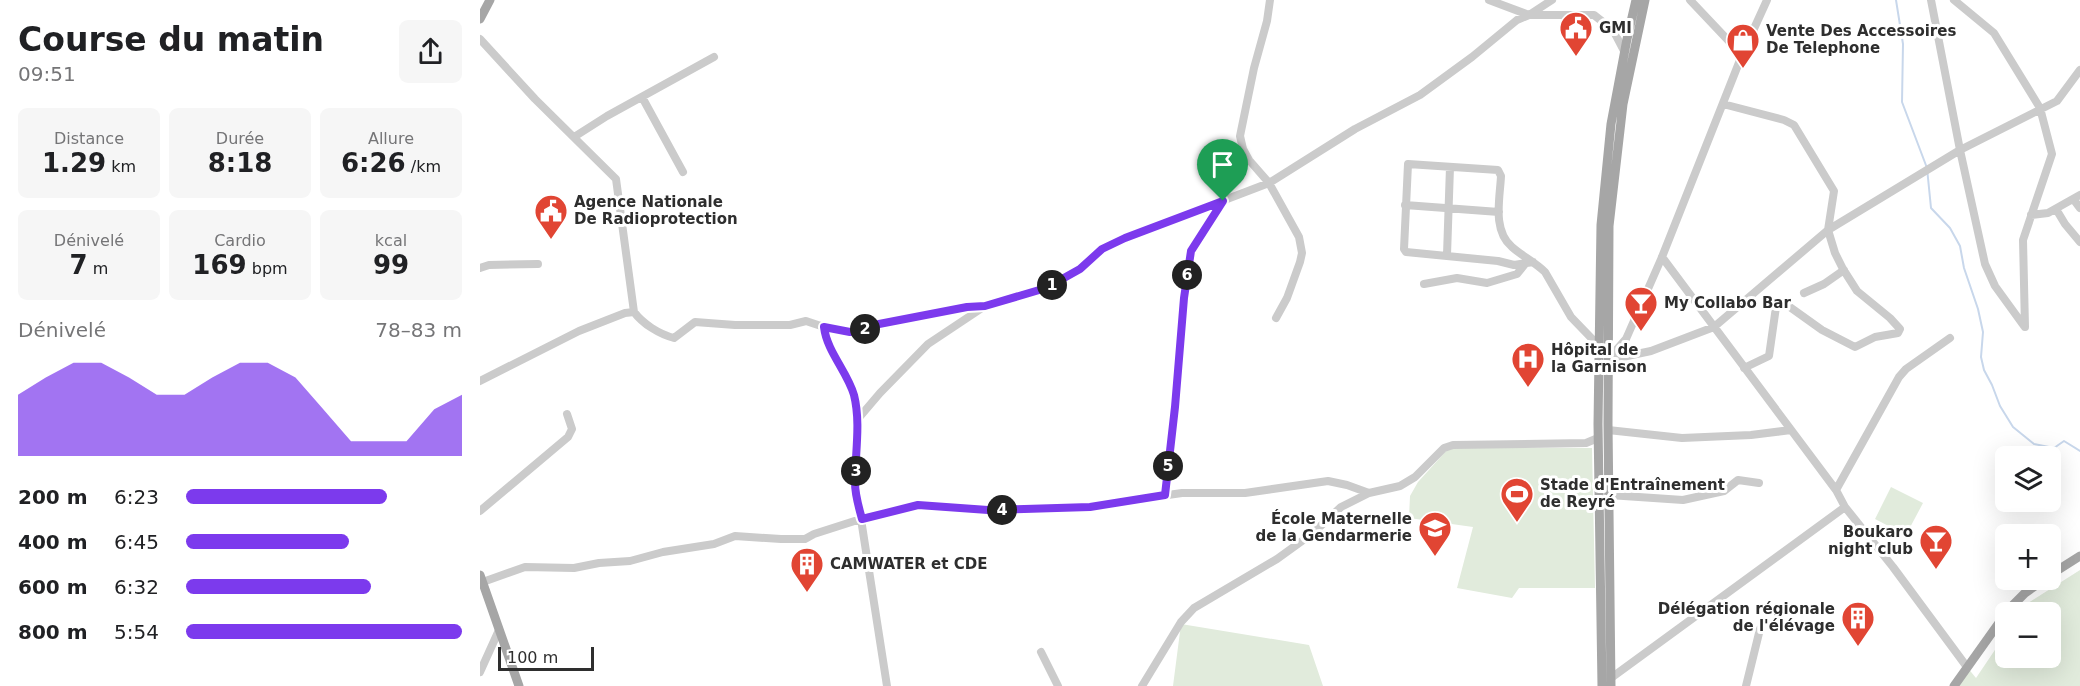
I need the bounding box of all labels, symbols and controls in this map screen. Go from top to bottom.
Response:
public building icon: GMI [1558,10,1594,57]
place label: GMI [1599,19,1632,37]
text: Course du matin [18,20,324,59]
button: share [399,20,462,83]
shop icon: Vente Des Accessoires De Telephone [1725,22,1761,69]
place label: Vente Des Accessoires De Telephone [1766,22,1956,57]
text: 09:51 [18,62,76,86]
text: Distance [54,129,124,148]
text: Durée [216,129,264,148]
text: Allure [368,129,414,148]
pin [1197,139,1248,201]
text: 1.29 [42,148,106,178]
text: 8:18 [208,148,272,178]
text: 6:26 [341,148,406,178]
icon: arrive [1206,148,1239,181]
text: km [106,157,136,176]
text: /km [406,157,441,176]
public building icon: Agence Nationale De Radioprotection [533,193,569,240]
place label: Agence Nationale De Radioprotection [574,193,738,228]
text: Dénivelé [54,231,124,250]
text: Cardio [214,231,266,250]
text: kcal [375,231,407,250]
text: 7 [70,250,88,280]
text: 169 [192,250,247,280]
text: 99 [373,250,409,280]
text: m [88,259,108,278]
text: bpm [247,259,288,278]
pin: 6 [1172,260,1202,290]
text: 6 [1181,265,1193,284]
pin: 1 [1037,270,1067,300]
text: 1 [1046,275,1058,294]
bar icon: My Collabo Bar [1623,285,1659,332]
place label: My Collabo Bar [1664,294,1791,312]
pin: 2 [850,314,880,344]
text: Dénivelé [18,318,106,342]
text: 78–83 m [375,318,462,342]
text: 2 [859,319,871,338]
hospital icon: Hôpital de la Garnison [1510,341,1546,388]
place label: Hôpital de la Garnison [1551,341,1647,376]
map controls [1995,446,2061,668]
button: layers [1995,446,2061,512]
pin: 5 [1153,451,1183,481]
pin: 3 [841,456,871,486]
text: 5 [1162,456,1174,475]
text: 3 [850,461,862,480]
sports icon: Stade d'Entraînement de Reyré [1499,476,1535,523]
place label: Stade d'Entraînement de Reyré [1540,476,1725,511]
text: 200 m [18,485,88,509]
text: 6:23 [114,485,159,509]
pin: 4 [987,495,1017,525]
text: 4 [996,500,1008,519]
place label: École Maternelle de la Gendarmerie [1255,509,1412,545]
school or university icon: École Maternelle de la Gendarmerie [1417,510,1453,557]
place label: Boukaro night club [1828,523,1913,558]
bar icon: Boukaro night club [1918,523,1954,570]
button: + [1995,524,2061,590]
text: 400 m [18,530,88,554]
text: 6:45 [114,530,159,554]
building icon: CAMWATER et CDE [789,546,825,593]
place label: CAMWATER et CDE [830,555,987,573]
text: 600 m [18,575,88,599]
text: 6:32 [114,575,159,599]
place label: Délégation régionale de l'élévage [1658,600,1835,635]
building icon: Délégation régionale de l'élévage [1840,600,1876,647]
button: − [1995,602,2061,668]
text: 800 m [18,620,88,644]
text: 5:54 [114,620,159,644]
scale bar [498,644,594,672]
text: 100 m [507,648,558,667]

